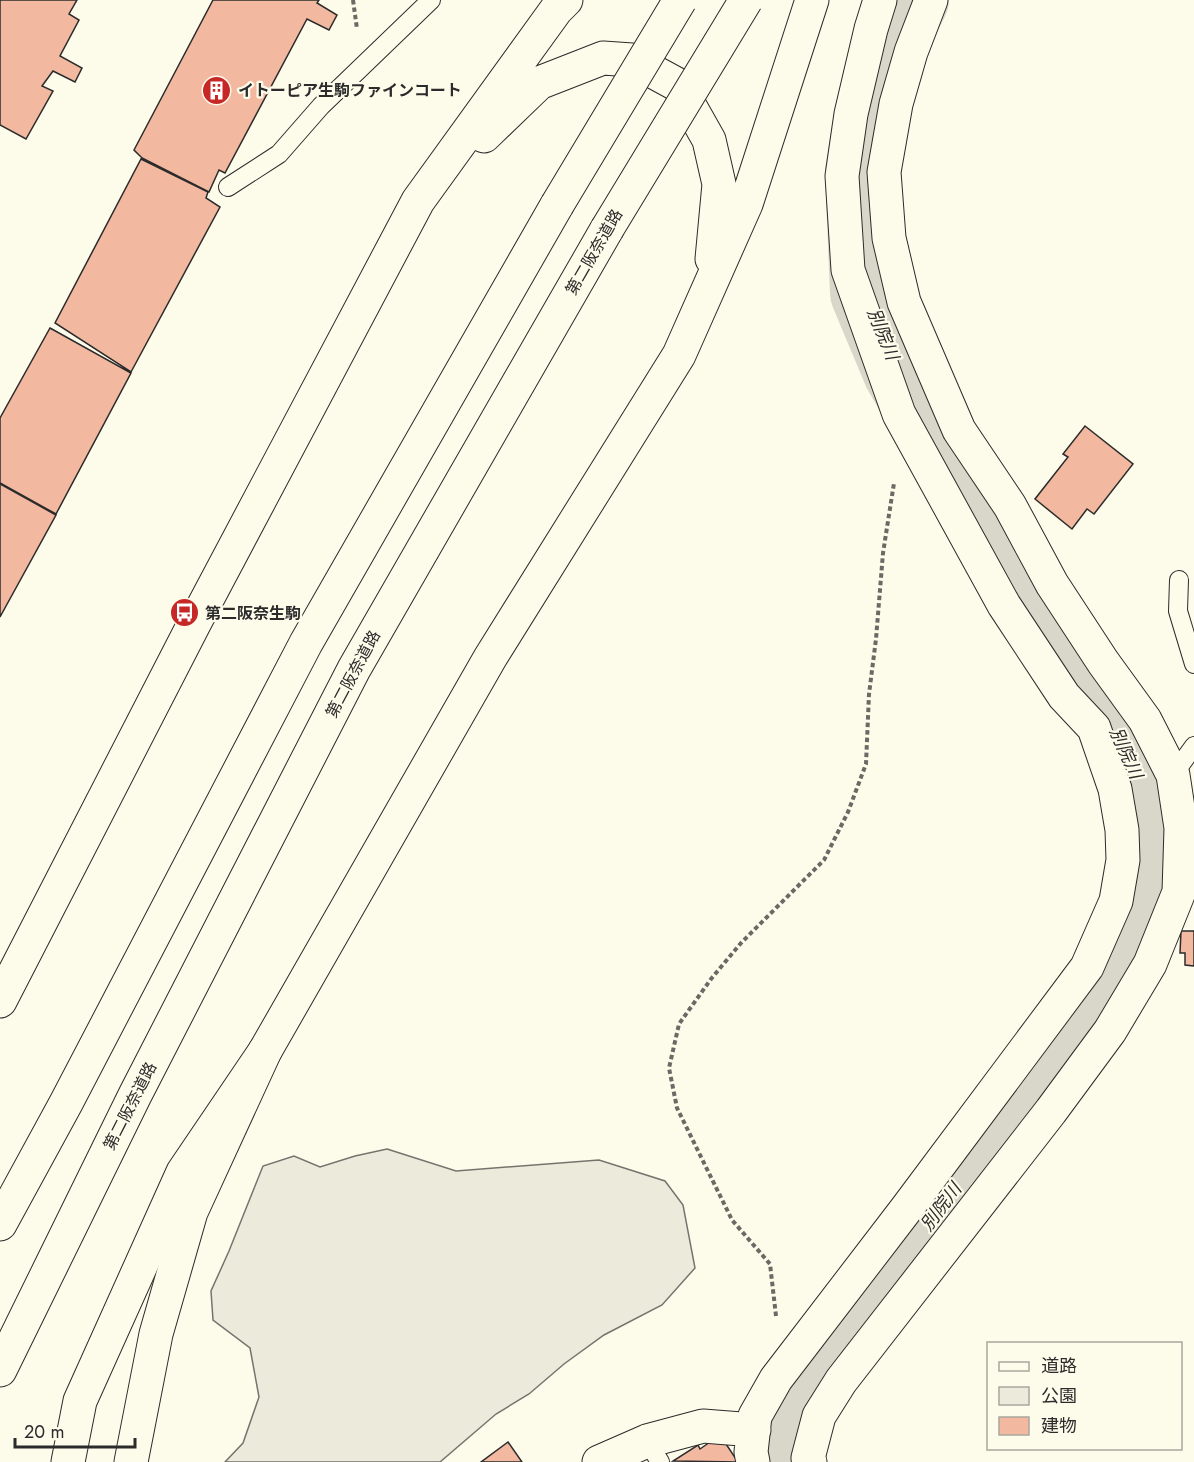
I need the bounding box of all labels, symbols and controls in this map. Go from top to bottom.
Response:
building icon: イトーピア生駒ファインコート [201,74,233,106]
place label: イトーピア生駒ファインコート [238,79,462,102]
street label: 第二阪奈道路 [560,205,628,299]
water label: 別院川 [861,304,906,366]
bus stop icon: 第二阪奈生駒 [168,597,200,629]
place label: 第二阪奈生駒 [205,602,301,625]
street label: 第二阪奈道路 [320,626,386,722]
water label: 別院川 [1103,723,1150,785]
street label: 第二阪奈道路 [98,1058,162,1154]
water label: 別院川 [914,1176,969,1236]
legend [987,1342,1182,1450]
text: 道路 [1041,1353,1077,1379]
text: 公園 [1041,1383,1077,1409]
scale bar [15,1411,135,1449]
text: 建物 [1041,1413,1077,1439]
text: 20 m [24,1419,64,1445]

